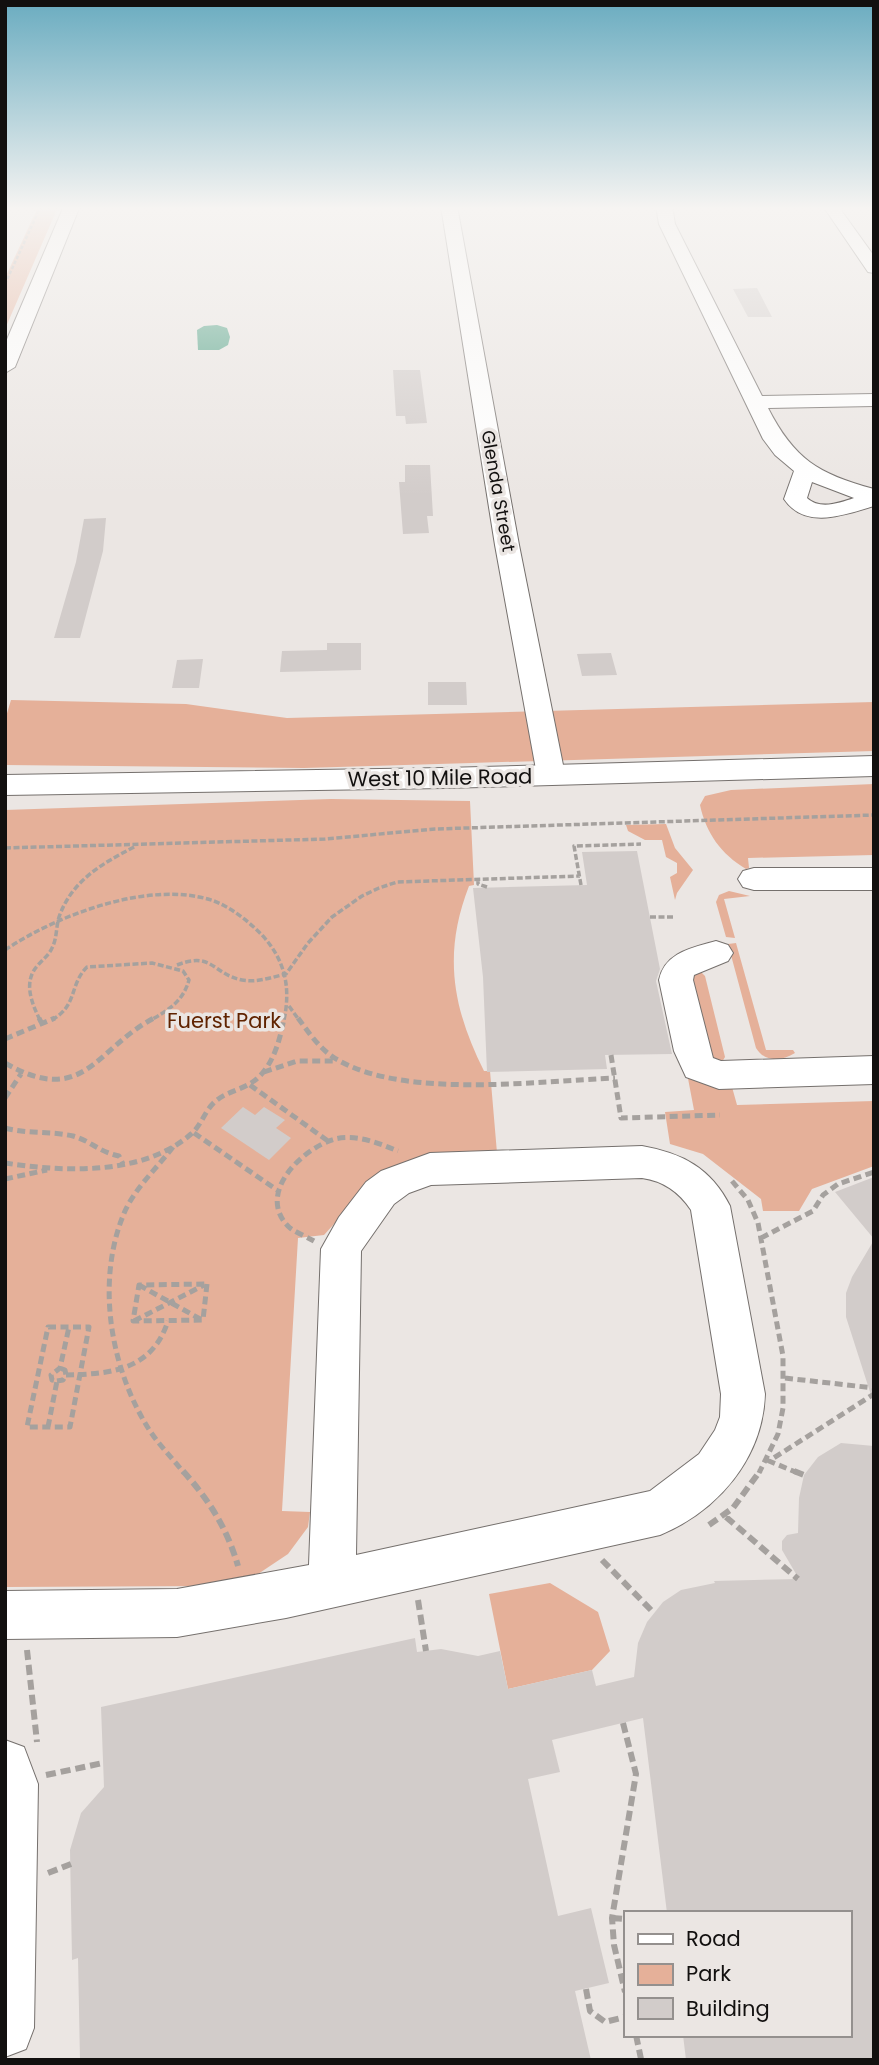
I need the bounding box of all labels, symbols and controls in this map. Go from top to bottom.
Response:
street label: Glenda Street [476,428,521,554]
street label: West 10 Mile Road [347,761,533,794]
park label: Fuerst Park [167,1006,281,1035]
legend [624,1911,851,2037]
text: Road [686,1924,741,1953]
text: Park [686,1959,731,1988]
text: Building [686,1994,770,2023]

